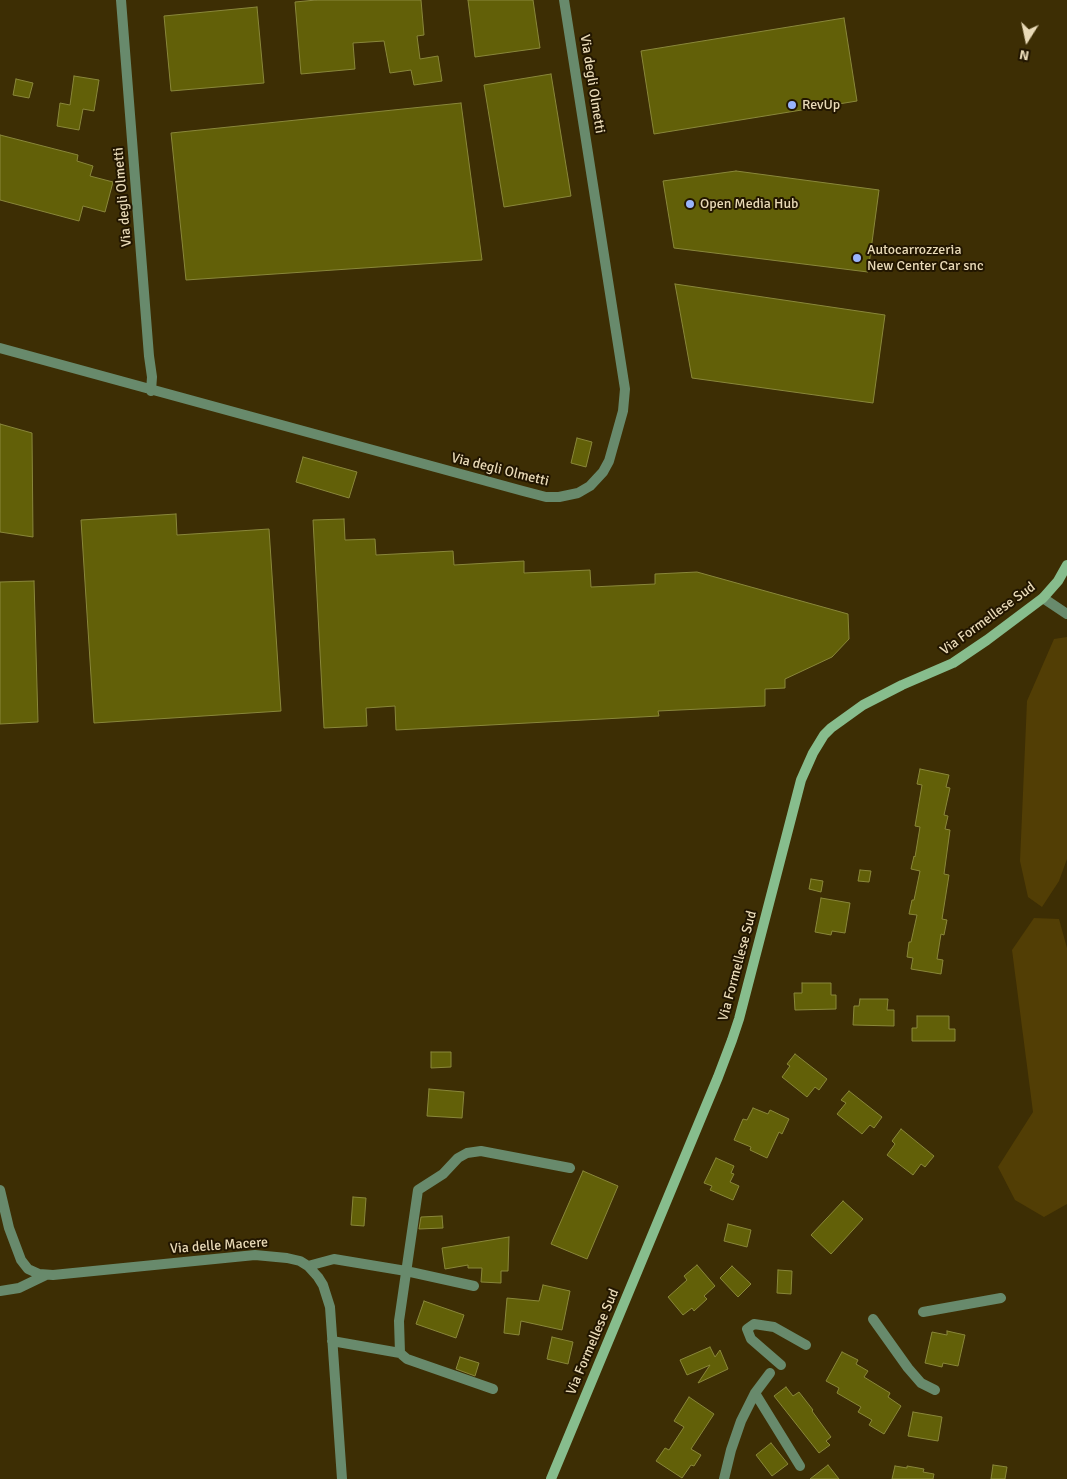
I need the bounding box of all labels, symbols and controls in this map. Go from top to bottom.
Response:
north arrow [1002,15,1052,65]
street label: Via degli Olmetti [576,33,608,135]
text: N [1018,46,1031,64]
place label: RevUp [802,97,840,113]
marker: RevUp [786,99,798,111]
street label: Via degli Olmetti [110,146,136,248]
place label: Open Media Hub [700,196,798,212]
marker: Open Media Hub [684,198,696,210]
place label: Autocarrozzeria New Center Car snc [867,242,984,274]
marker: Autocarrozzeria New Center Car snc [851,252,863,264]
street label: Via degli Olmetti [449,450,551,490]
street label: Via Formellese Sud [937,579,1039,659]
street label: Via Formellese Sud [715,909,761,1023]
street label: Via delle Macere [169,1234,269,1258]
street label: Via Formellese Sud [563,1286,623,1398]

